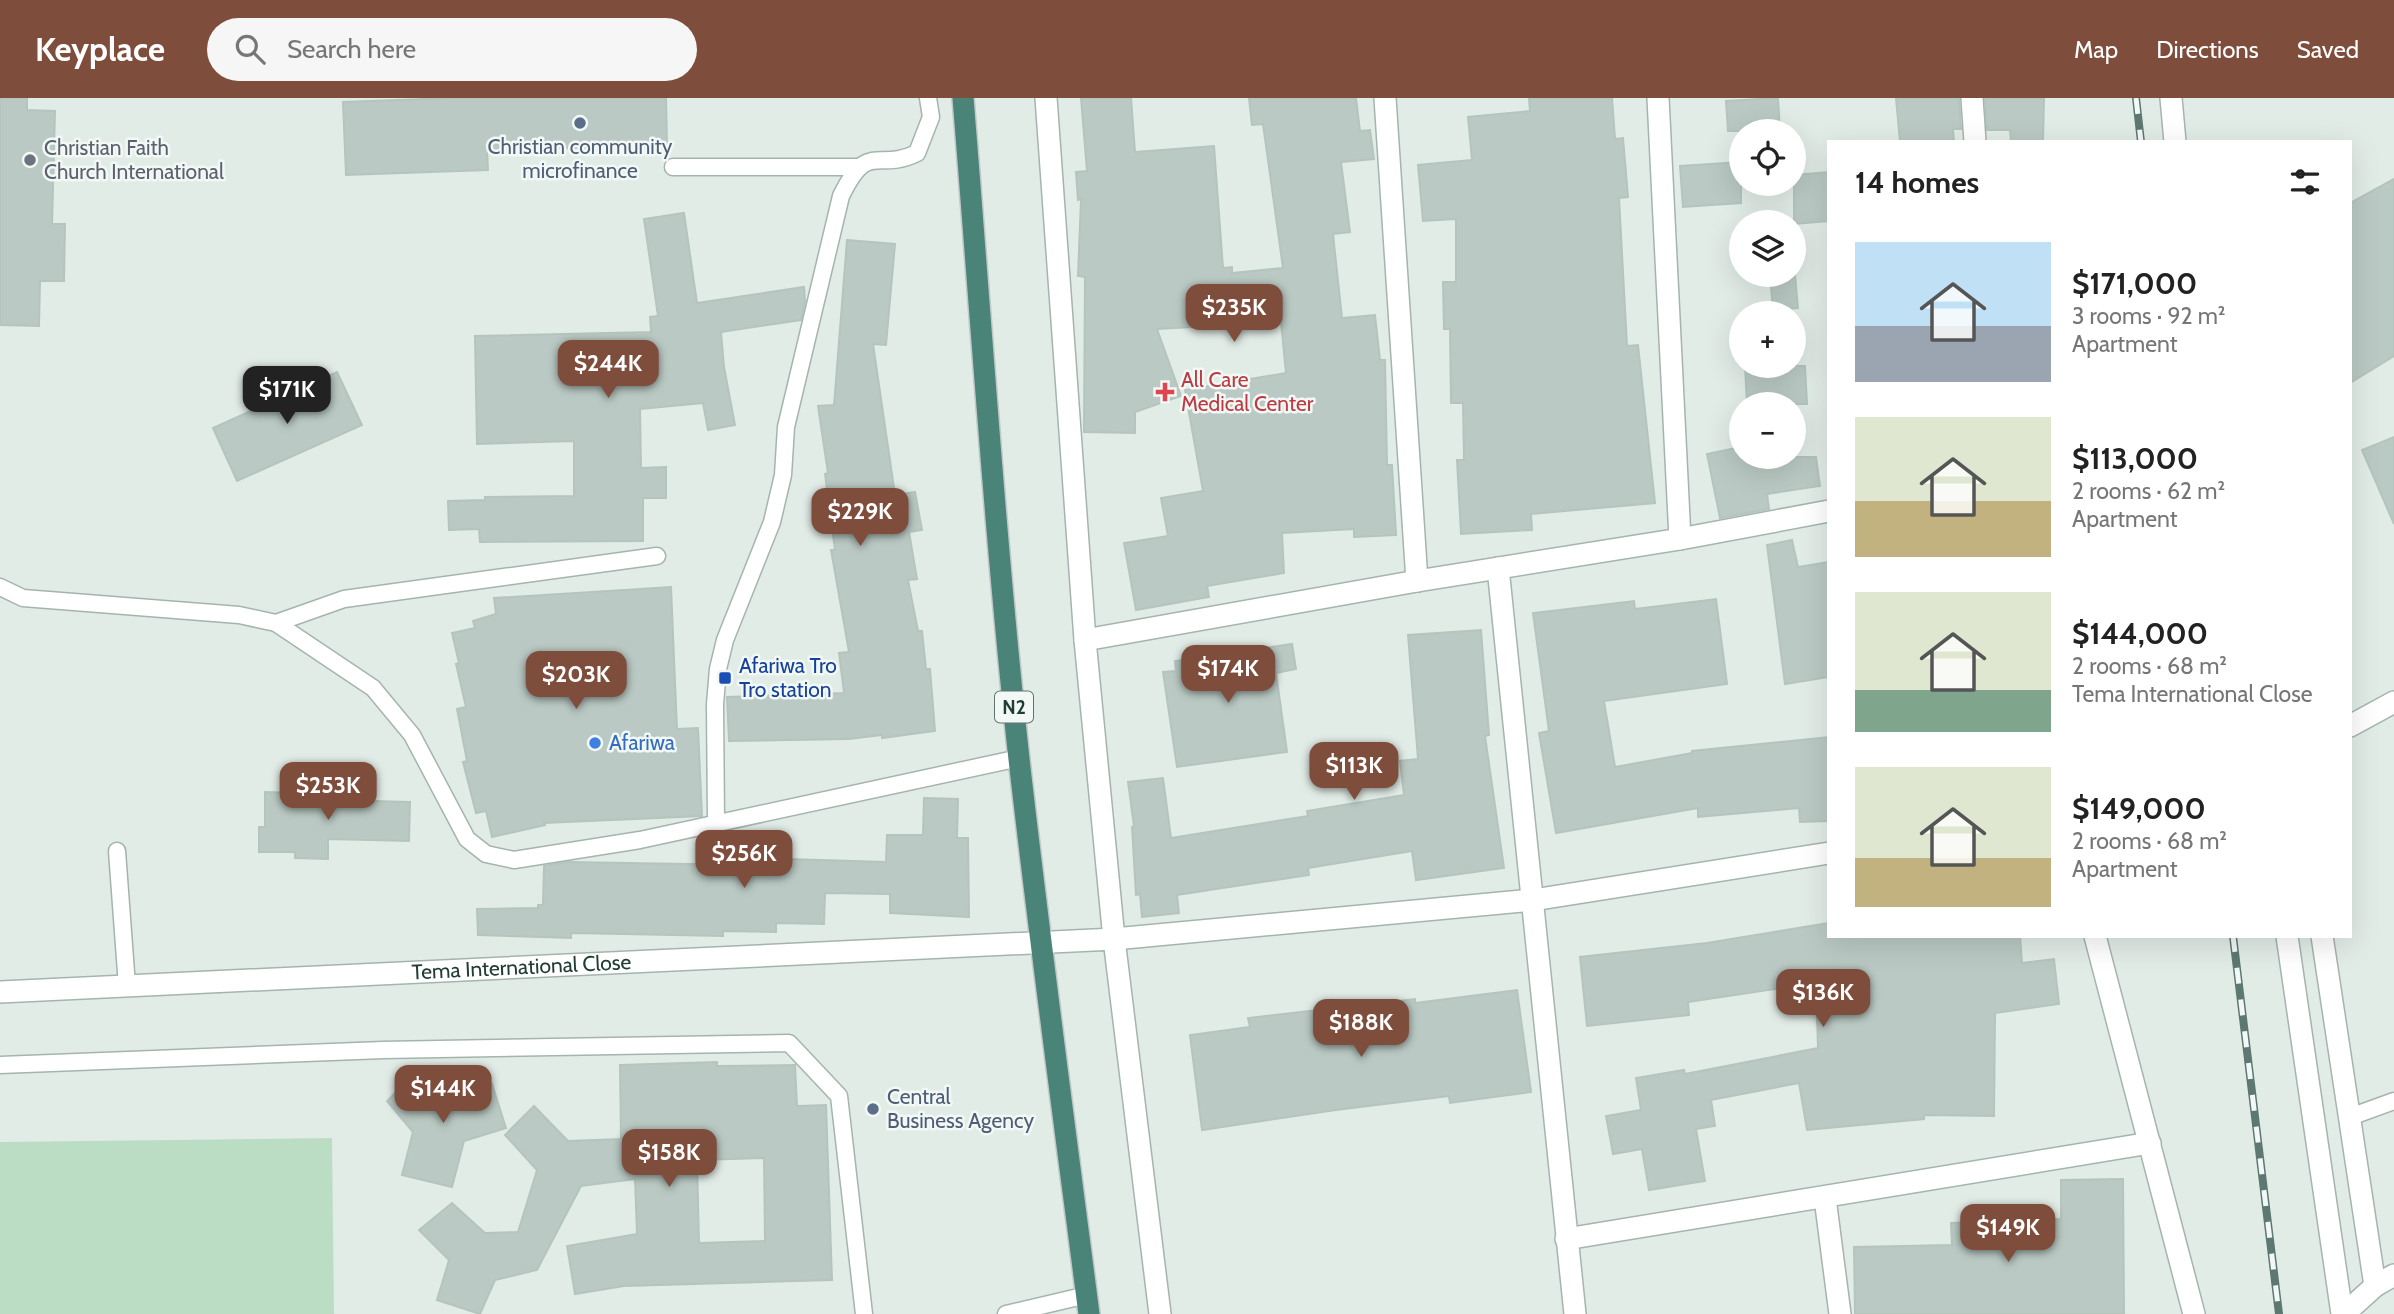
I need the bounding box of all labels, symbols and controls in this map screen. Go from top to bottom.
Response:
search box [207,18,697,81]
text: Keyplace [35,29,165,69]
icon: search [231,30,269,68]
text: Search here [287,33,416,65]
text: Map [2074,35,2118,64]
text: Directions [2156,35,2259,64]
text: Saved [2297,35,2359,64]
marker: Christian community microfinance [572,115,588,131]
map controls [1729,119,1806,469]
button: locate [1729,119,1806,196]
place label: Christian community microfinance [488,134,673,183]
place label: Christian Faith Church International [44,135,224,184]
marker: Christian Faith Church International [22,152,38,168]
icon: filters [2286,163,2324,201]
text: 14 homes [1855,164,1979,201]
button: layers [1729,210,1806,287]
text: $171,000 [2072,265,2197,302]
icon: home [1911,270,1995,354]
pin: $235K [1185,285,1283,344]
text: $235K [1202,293,1266,321]
button: + [1729,301,1806,378]
text: 3 rooms · 92 m² [2072,302,2226,330]
text: Apartment [2072,330,2177,358]
pin: $244K [559,341,657,400]
text: $244K [574,349,642,377]
pin: $171K [238,366,336,426]
place label: All Care Medical Center [1181,367,1314,416]
text: $171K [259,375,315,403]
marker: All Care Medical Center [1155,382,1175,402]
button: − [1729,392,1806,469]
text: $113,000 [2072,440,2198,477]
icon: home [1911,445,1995,529]
text: 2 rooms · 62 m² [2072,477,2225,505]
pin: $229K [811,489,909,548]
text: $229K [827,497,893,525]
text: Apartment [2072,505,2177,533]
text: $144,000 [2072,615,2208,652]
icon: home [1911,620,1995,704]
pin: $174K [1179,646,1277,705]
pin: $203K [527,652,625,711]
text: 2 rooms · 68 m² [2072,652,2227,680]
place label: Afariwa Tro Tro station [739,653,837,702]
text: $174K [1197,654,1259,682]
text: $203K [542,660,610,688]
marker: Afariwa Tro Tro station [717,670,733,686]
text: Tema International Close [2072,680,2313,708]
road number: N2 [995,692,1033,722]
place label: Afariwa [609,730,675,755]
marker: Afariwa [587,735,603,751]
pin: $113K [1305,742,1403,802]
text: $113K [1325,751,1383,779]
pin: $253K [279,762,377,822]
text: $253K [296,771,360,799]
text: $149,000 [2072,790,2206,827]
icon: home [1911,795,1995,879]
text: 2 rooms · 68 m² [2072,827,2227,855]
pin: $256K [695,830,793,890]
text: $256K [711,839,777,867]
text: Apartment [2072,855,2177,883]
street label: Tema International Close [411,949,632,984]
pin: $136K [1774,970,1872,1029]
text: $136K [1792,978,1854,1006]
pin: $188K [1312,1000,1410,1059]
text: $188K [1329,1008,1393,1036]
pin: $144K [394,1066,492,1125]
text: $144K [411,1074,475,1102]
place label: Central Business Agency [887,1084,1034,1133]
marker: Central Business Agency [865,1101,881,1117]
pin: $158K [620,1130,718,1189]
text: $158K [638,1138,700,1166]
pin: $149K [1959,1204,2057,1264]
text: $149K [1976,1213,2040,1241]

